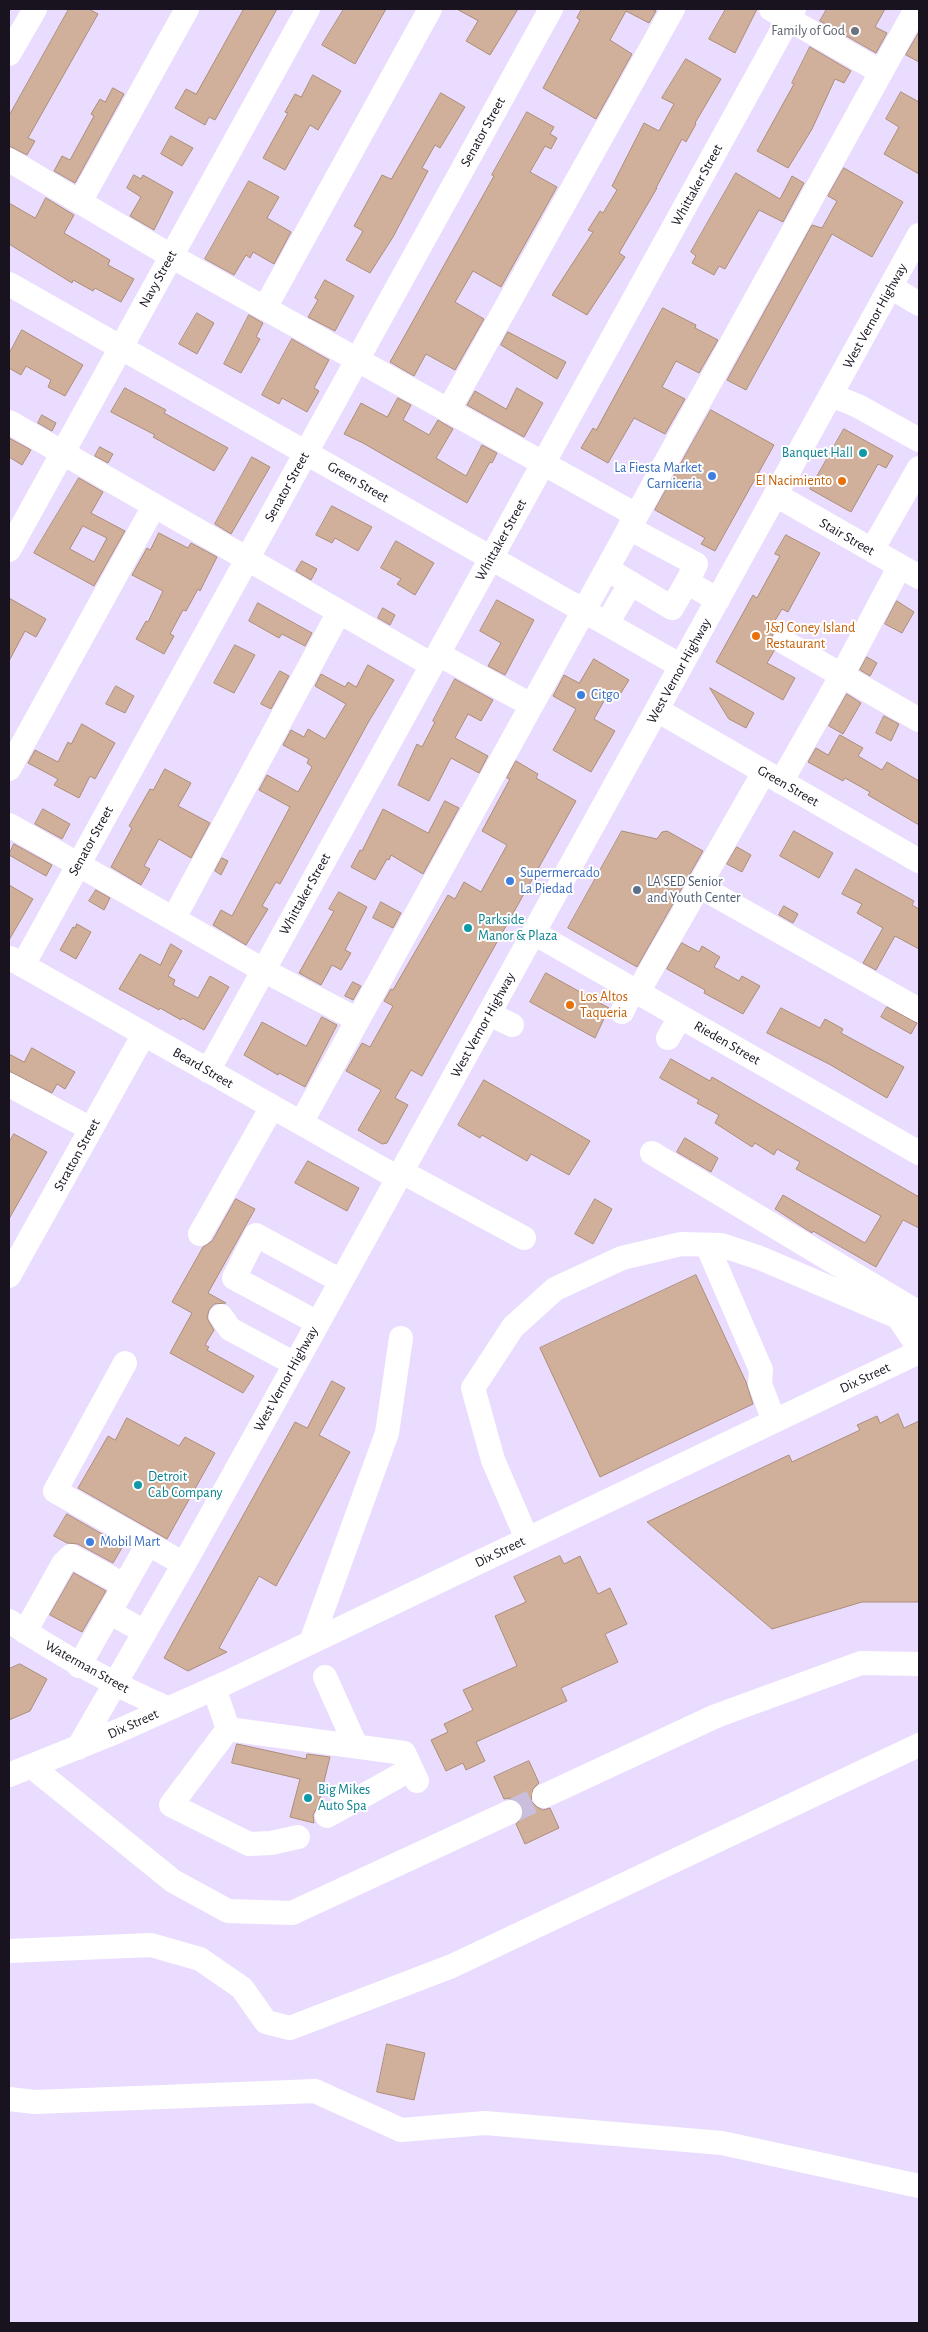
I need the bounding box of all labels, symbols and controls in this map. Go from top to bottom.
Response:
place label: Family of God [771,23,845,39]
marker: Family of God [849,25,861,37]
street label: Senator Street [457,94,509,170]
street label: Whittaker Street [668,141,726,229]
street label: Navy Street [135,247,181,311]
street label: West Vernor Highway [839,260,911,372]
place label: Banquet Hall [782,445,853,461]
marker: Banquet Hall [857,447,869,459]
street label: Senator Street [261,449,313,525]
street label: Green Street [324,458,392,506]
place label: La Fiesta Market Carniceria [614,460,702,492]
marker: La Fiesta Market Carniceria [706,470,718,482]
place label: El Nacimiento [756,473,832,489]
marker: El Nacimiento [836,475,848,487]
street label: Whittaker Street [472,496,530,584]
street label: Stair Street [817,515,877,559]
street label: West Vernor Highway [643,615,715,727]
place label: J&J Coney Island Restaurant [766,620,855,652]
marker: J&J Coney Island Restaurant [750,630,762,642]
place label: Citgo [591,687,620,703]
marker: Citgo [575,689,587,701]
street label: Green Street [754,762,822,810]
street label: Senator Street [65,803,117,879]
street label: Whittaker Street [276,850,334,938]
place label: Supermercado La Piedad [520,865,600,898]
place label: LA SED Senior and Youth Center [647,874,741,906]
marker: Supermercado La Piedad [504,875,516,887]
marker: LA SED Senior and Youth Center [631,884,643,896]
place label: Parkside Manor & Plaza [478,912,557,944]
marker: Parkside Manor & Plaza [462,922,474,934]
street label: West Vernor Highway [447,969,519,1081]
place label: Los Altos Taqueria [580,989,628,1022]
marker: Los Altos Taqueria [564,999,576,1011]
street label: Rieden Street [691,1017,763,1069]
street label: Beard Street [170,1044,236,1092]
street label: Stratton Street [50,1116,104,1194]
street label: West Vernor Highway [250,1323,322,1435]
street label: Dix Street [837,1359,893,1397]
place label: Detroit Cab Company [148,1469,223,1501]
marker: Detroit Cab Company [132,1479,144,1491]
street label: Dix Street [472,1533,528,1571]
place label: Mobil Mart [100,1534,160,1550]
marker: Mobil Mart [84,1536,96,1548]
street label: Waterman Street [42,1637,132,1697]
street label: Dix Street [105,1705,161,1743]
place label: Big Mikes Auto Spa [318,1782,370,1814]
marker: Big Mikes Auto Spa [302,1792,314,1804]

